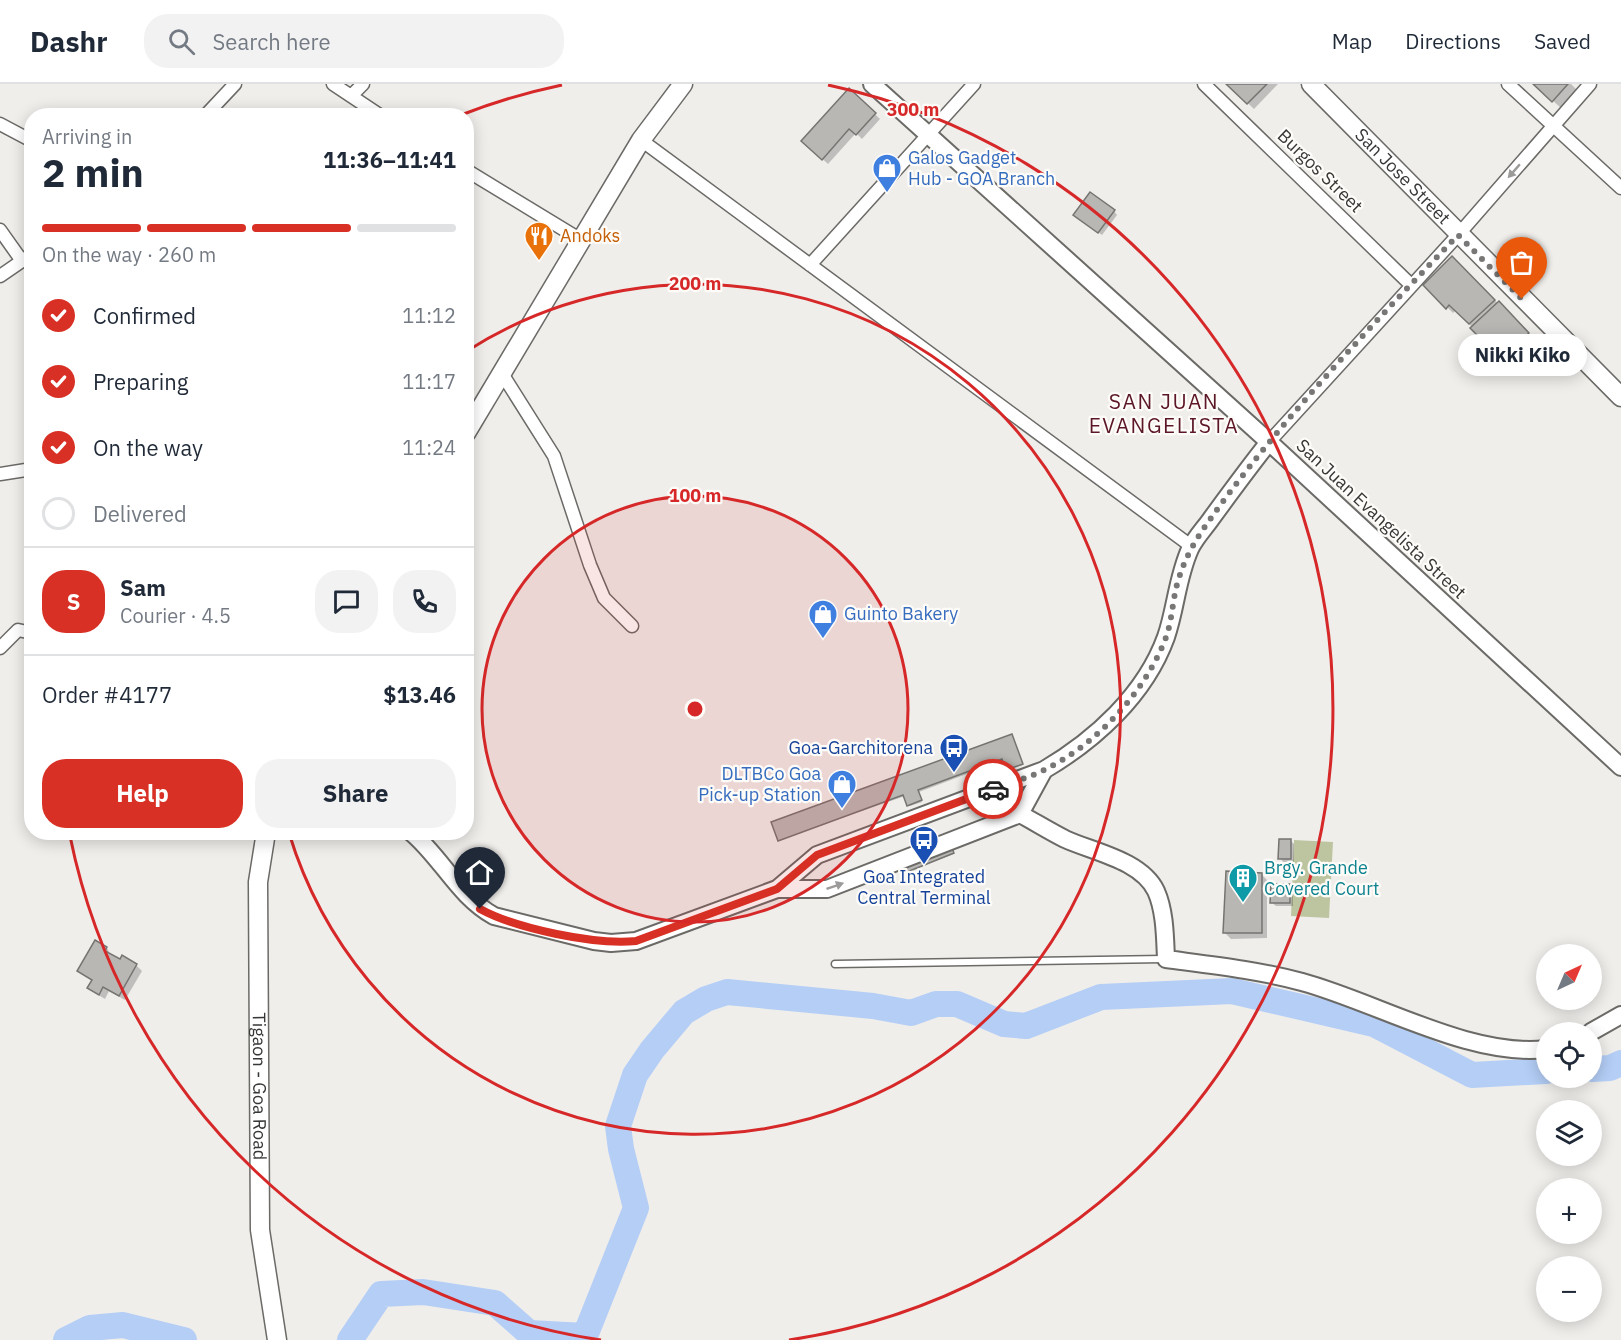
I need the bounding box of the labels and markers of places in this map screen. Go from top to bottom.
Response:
place label: Galos Gadget Hub - GOA Branch [908,146,1055,190]
shop icon: Galos Gadget Hub - GOA Branch [871,152,903,194]
restaurant icon: Andoks [523,220,555,262]
place label: Andoks [560,224,620,247]
pin [1496,237,1547,299]
callout: Nikki Kiko [1458,335,1586,377]
shop icon: Guinto Bakery [807,598,839,640]
place label: Guinto Bakery [844,602,958,625]
centre of rings [685,699,705,719]
bus stop icon: Goa-Garchitorena [938,732,970,774]
place label: Goa-Garchitorena [788,736,933,759]
place label: DLTBCo Goa Pick-up Station [698,762,821,806]
shop icon: DLTBCo Goa Pick-up Station [826,768,858,810]
bus stop icon: Goa Integrated Central Terminal [908,824,940,866]
pin [454,847,505,909]
place label: Brgy. Grande Covered Court [1264,856,1379,900]
building icon: Brgy. Grande Covered Court [1227,862,1259,904]
place label: Goa Integrated Central Terminal [857,865,991,909]

